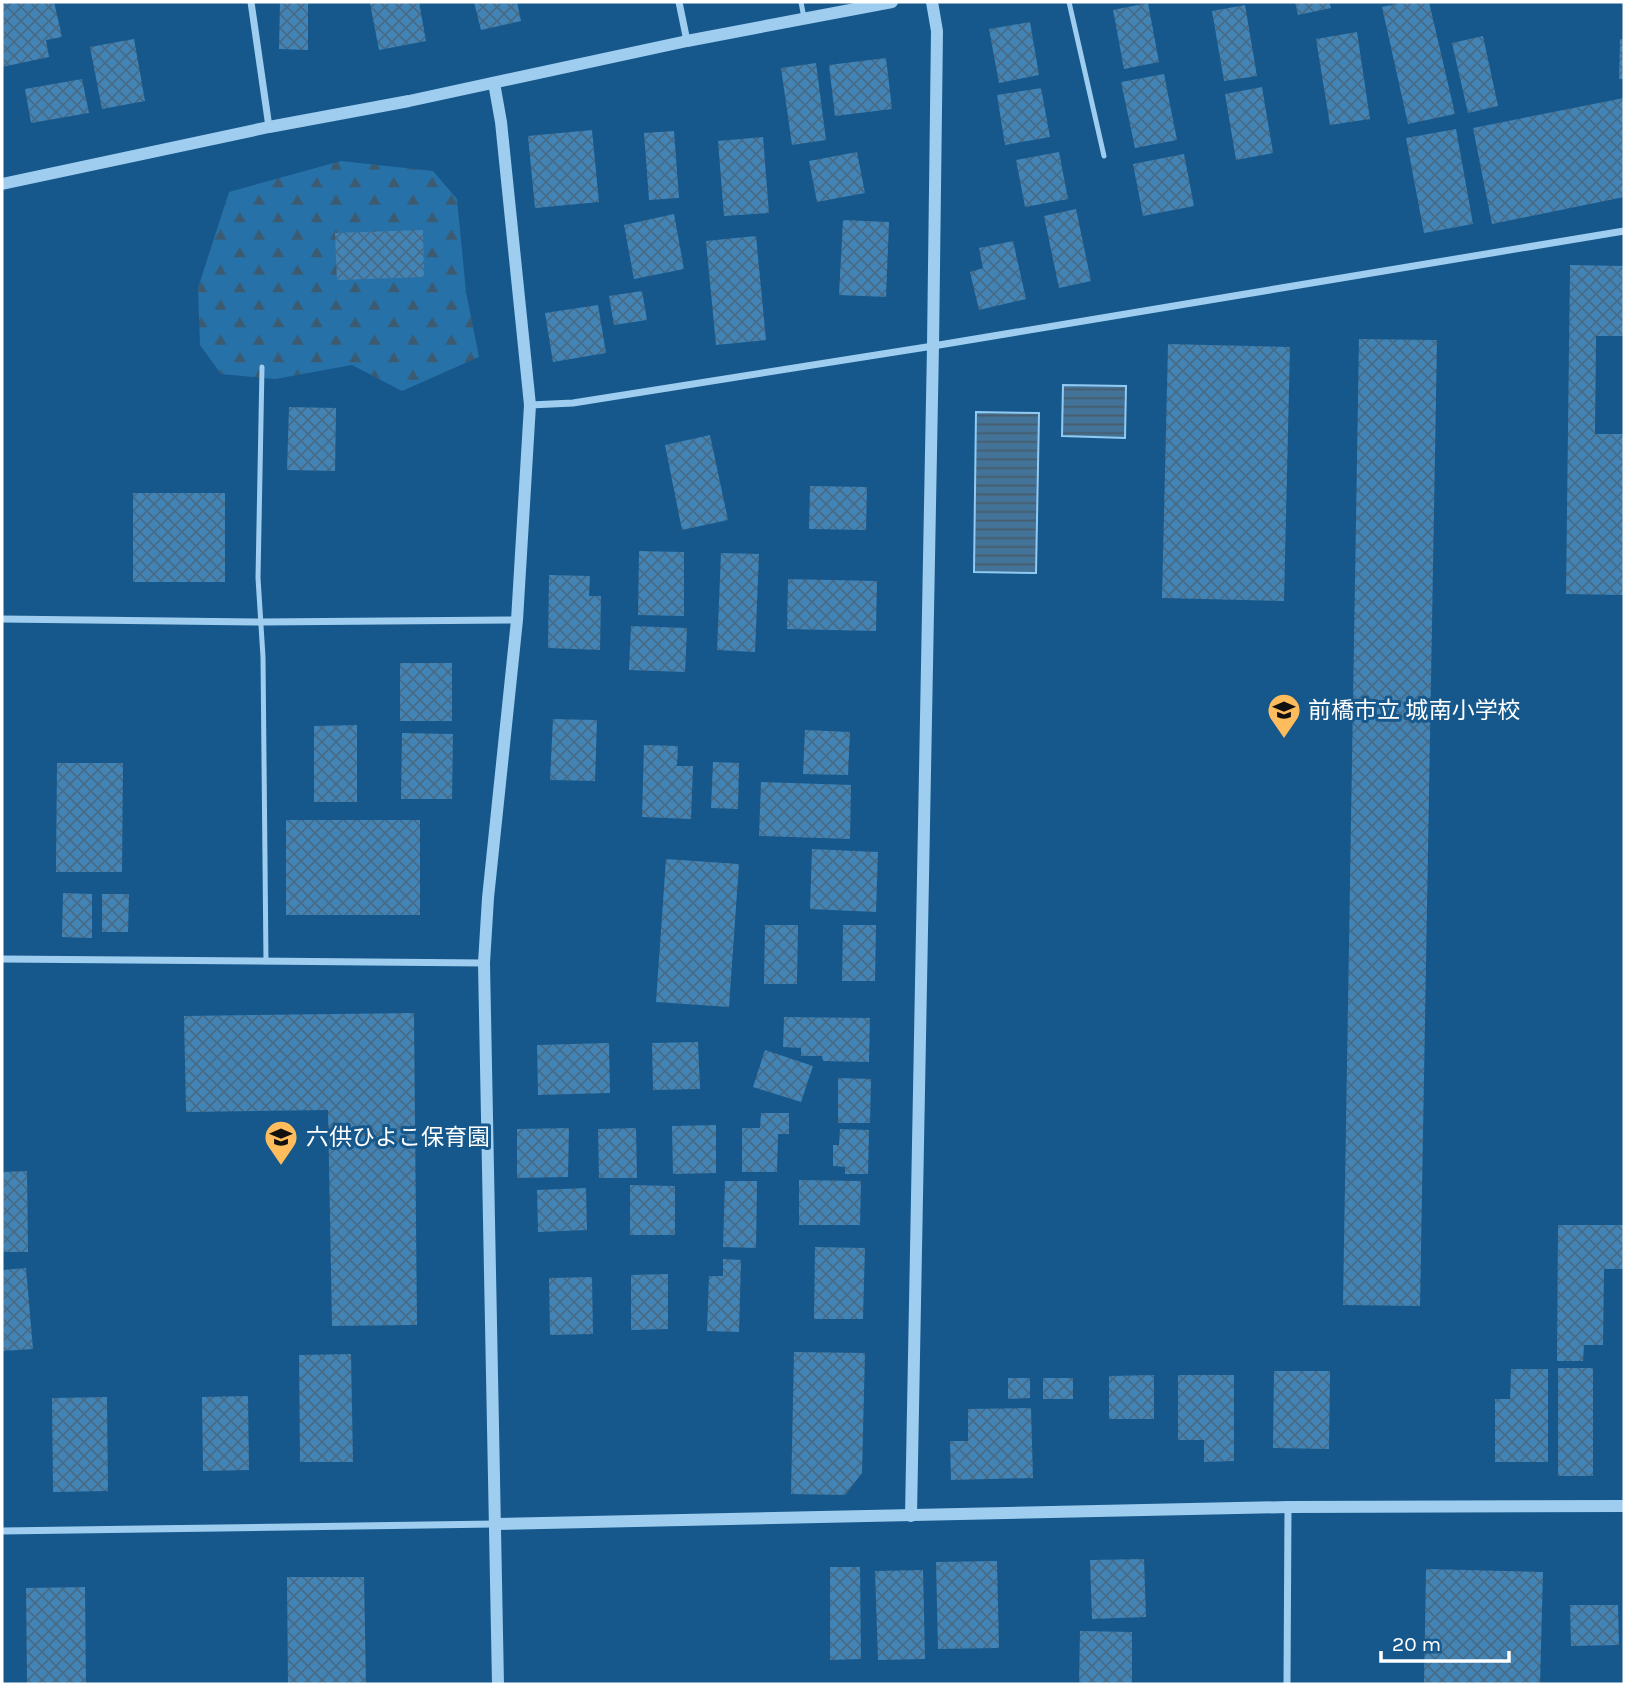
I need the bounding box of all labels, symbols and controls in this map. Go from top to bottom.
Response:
school or university icon: 前橋市立 城南小学校 [1265,691,1303,740]
place label: 前橋市立 城南小学校 [1308,697,1520,724]
school or university icon: 六供ひよこ保育園 [262,1118,300,1167]
place label: 六供ひよこ保育園 [306,1124,490,1151]
scale bar [1381,1620,1509,1664]
text: 20 m [1392,1632,1441,1656]

